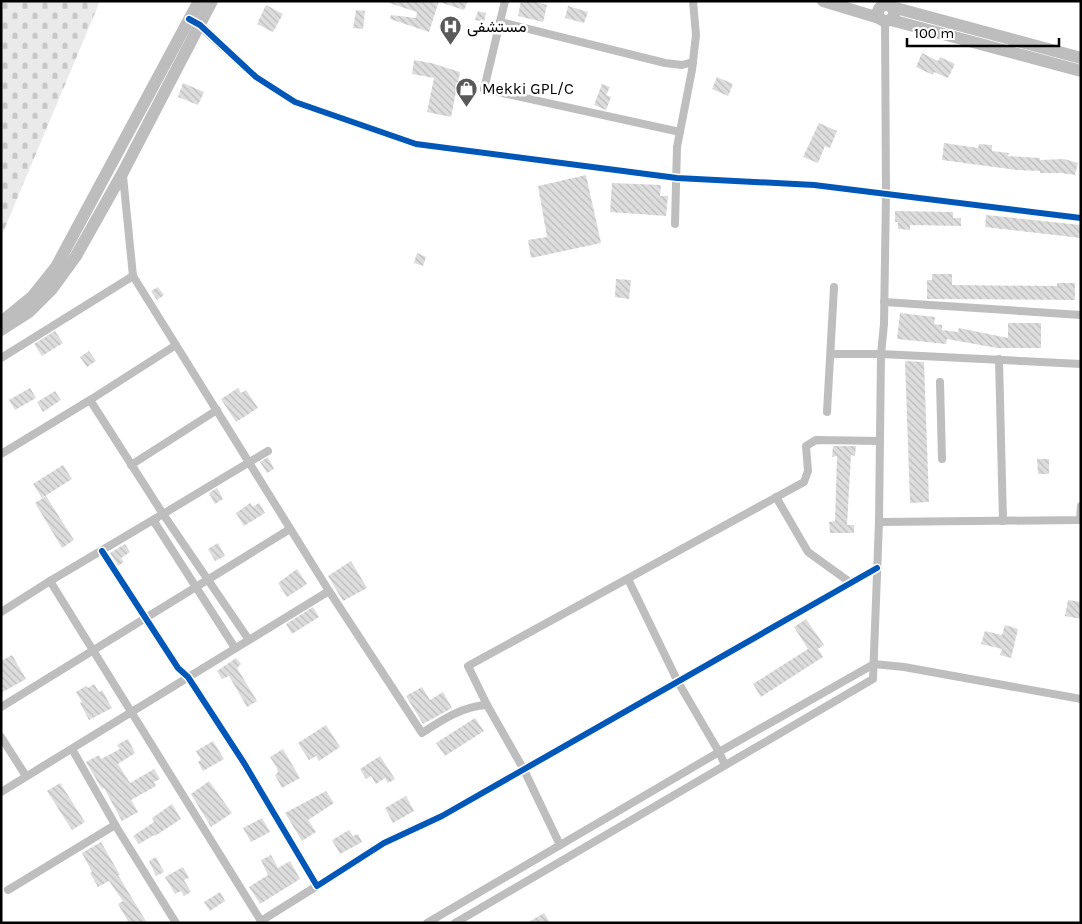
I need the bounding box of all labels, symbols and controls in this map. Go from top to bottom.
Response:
hospital icon: مستشفى [439,14,463,45]
scale bar [907,15,1060,47]
place label: مستشفى [467,17,527,37]
text: 100 m [914,24,954,42]
shop icon: Mekki GPL/C [454,76,478,107]
place label: Mekki GPL/C [482,79,574,98]

